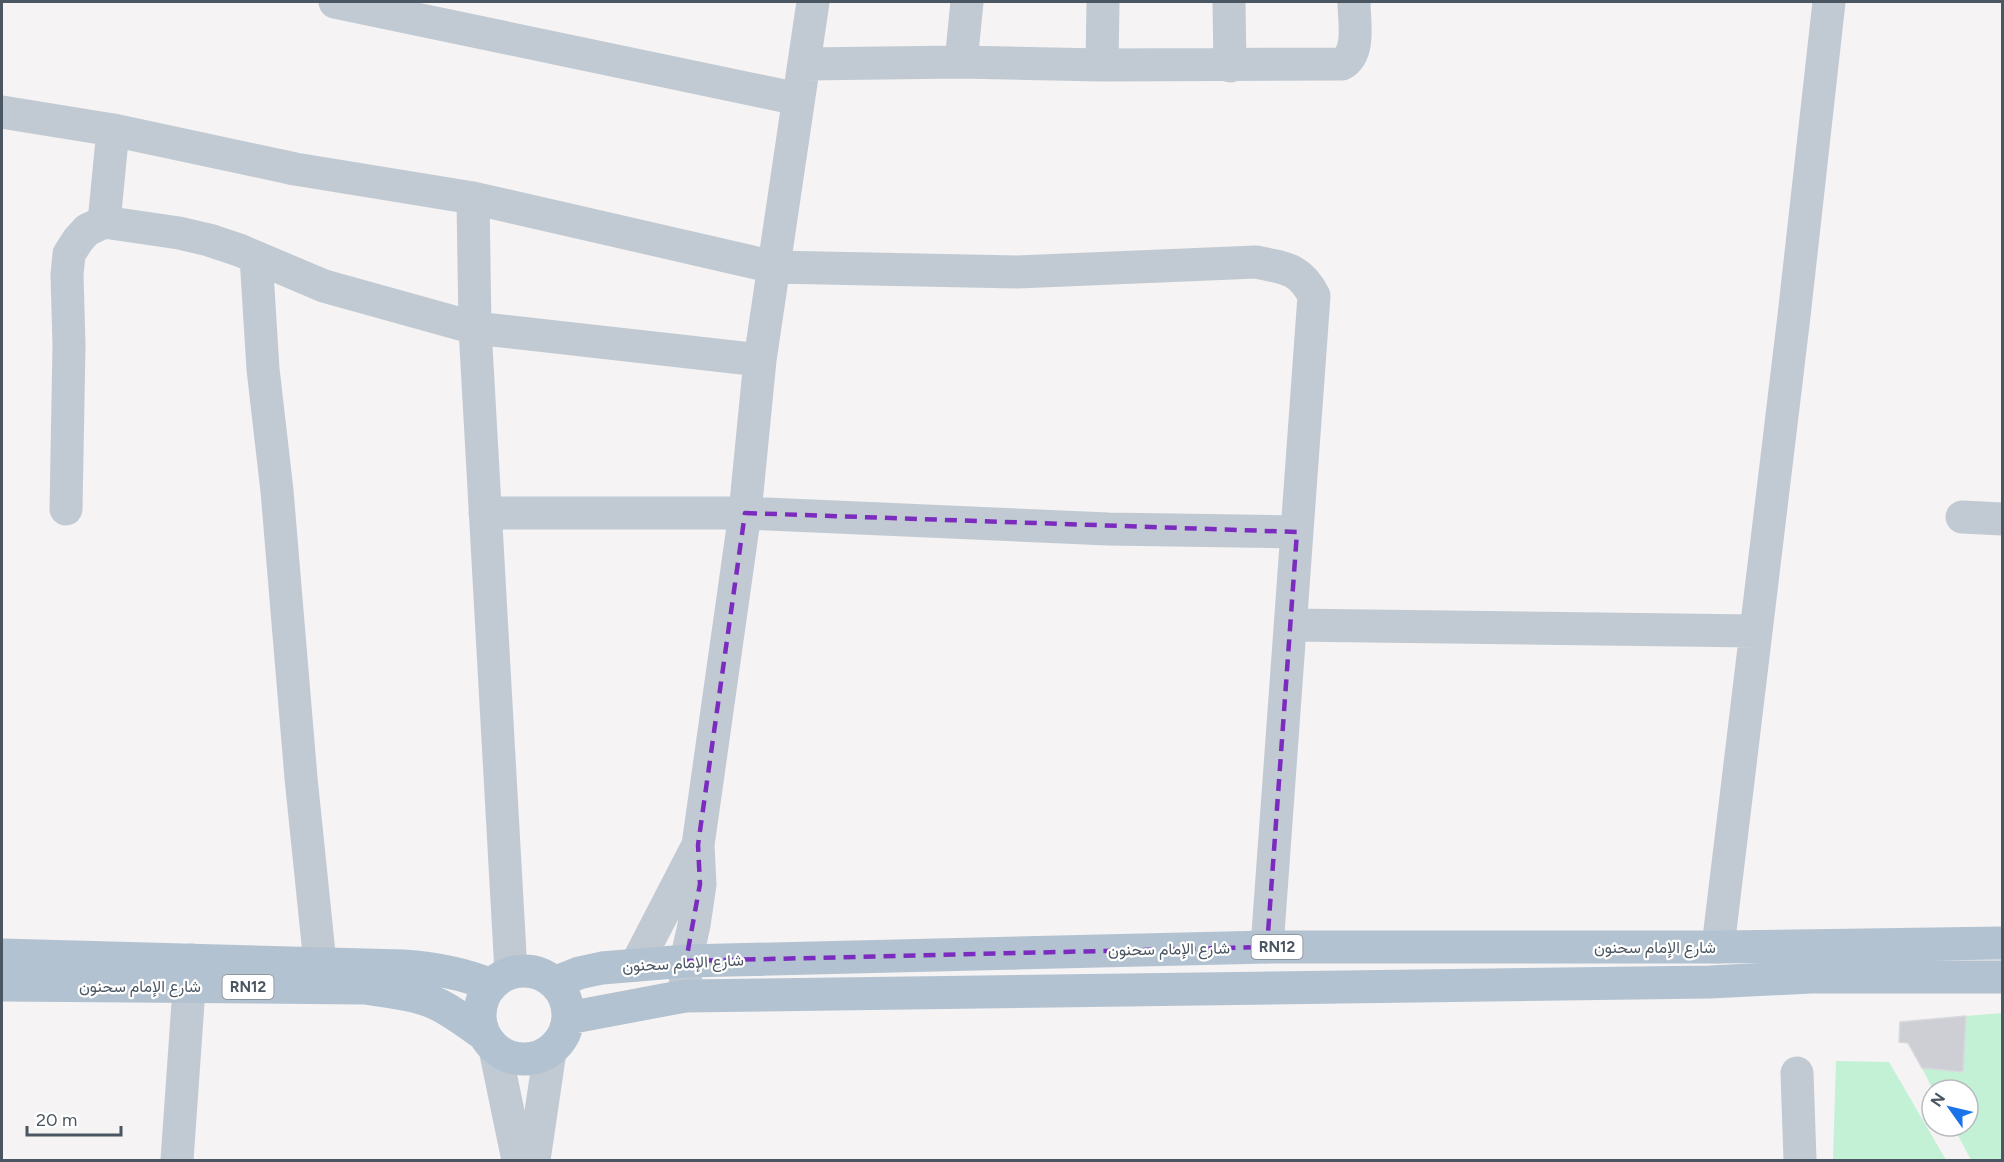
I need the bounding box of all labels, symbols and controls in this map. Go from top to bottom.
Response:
road number: RN12 [1252,935,1302,959]
street label: شارع الإمام سحنون [1108,938,1230,962]
street label: شارع الإمام سحنون [1594,938,1716,959]
street label: شارع الإمام سحنون [622,950,745,978]
road number: RN12 [222,975,274,999]
street label: شارع الإمام سحنون [79,977,201,998]
north arrow [1920,1078,1980,1138]
text: N [1927,1089,1949,1110]
scale bar [27,1099,122,1137]
text: 20 m [36,1109,77,1131]

